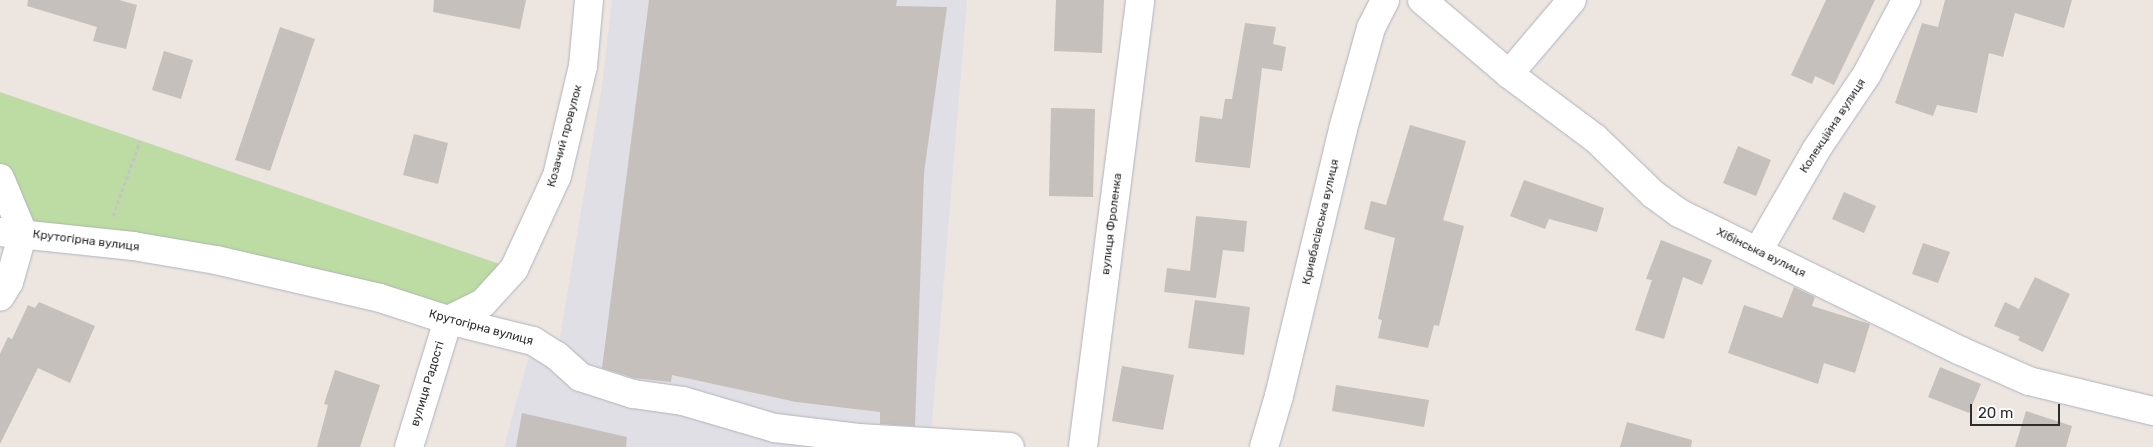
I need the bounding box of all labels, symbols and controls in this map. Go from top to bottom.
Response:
street label: Колекційна вулиця [1797,76,1869,176]
street label: Козачий провулок [544,83,586,189]
street label: Кривбасівська вулиця [1300,158,1342,286]
street label: вулиця Фроленка [1099,172,1125,276]
street label: Хібінська вулиця [1714,225,1808,281]
street label: Крутогірна вулиця [32,227,140,255]
street label: Крутогірна вулиця [427,307,535,349]
street label: вулиця Радості [408,340,448,428]
scale bar [1973,394,2063,426]
text: 20 m [1978,404,2013,422]

